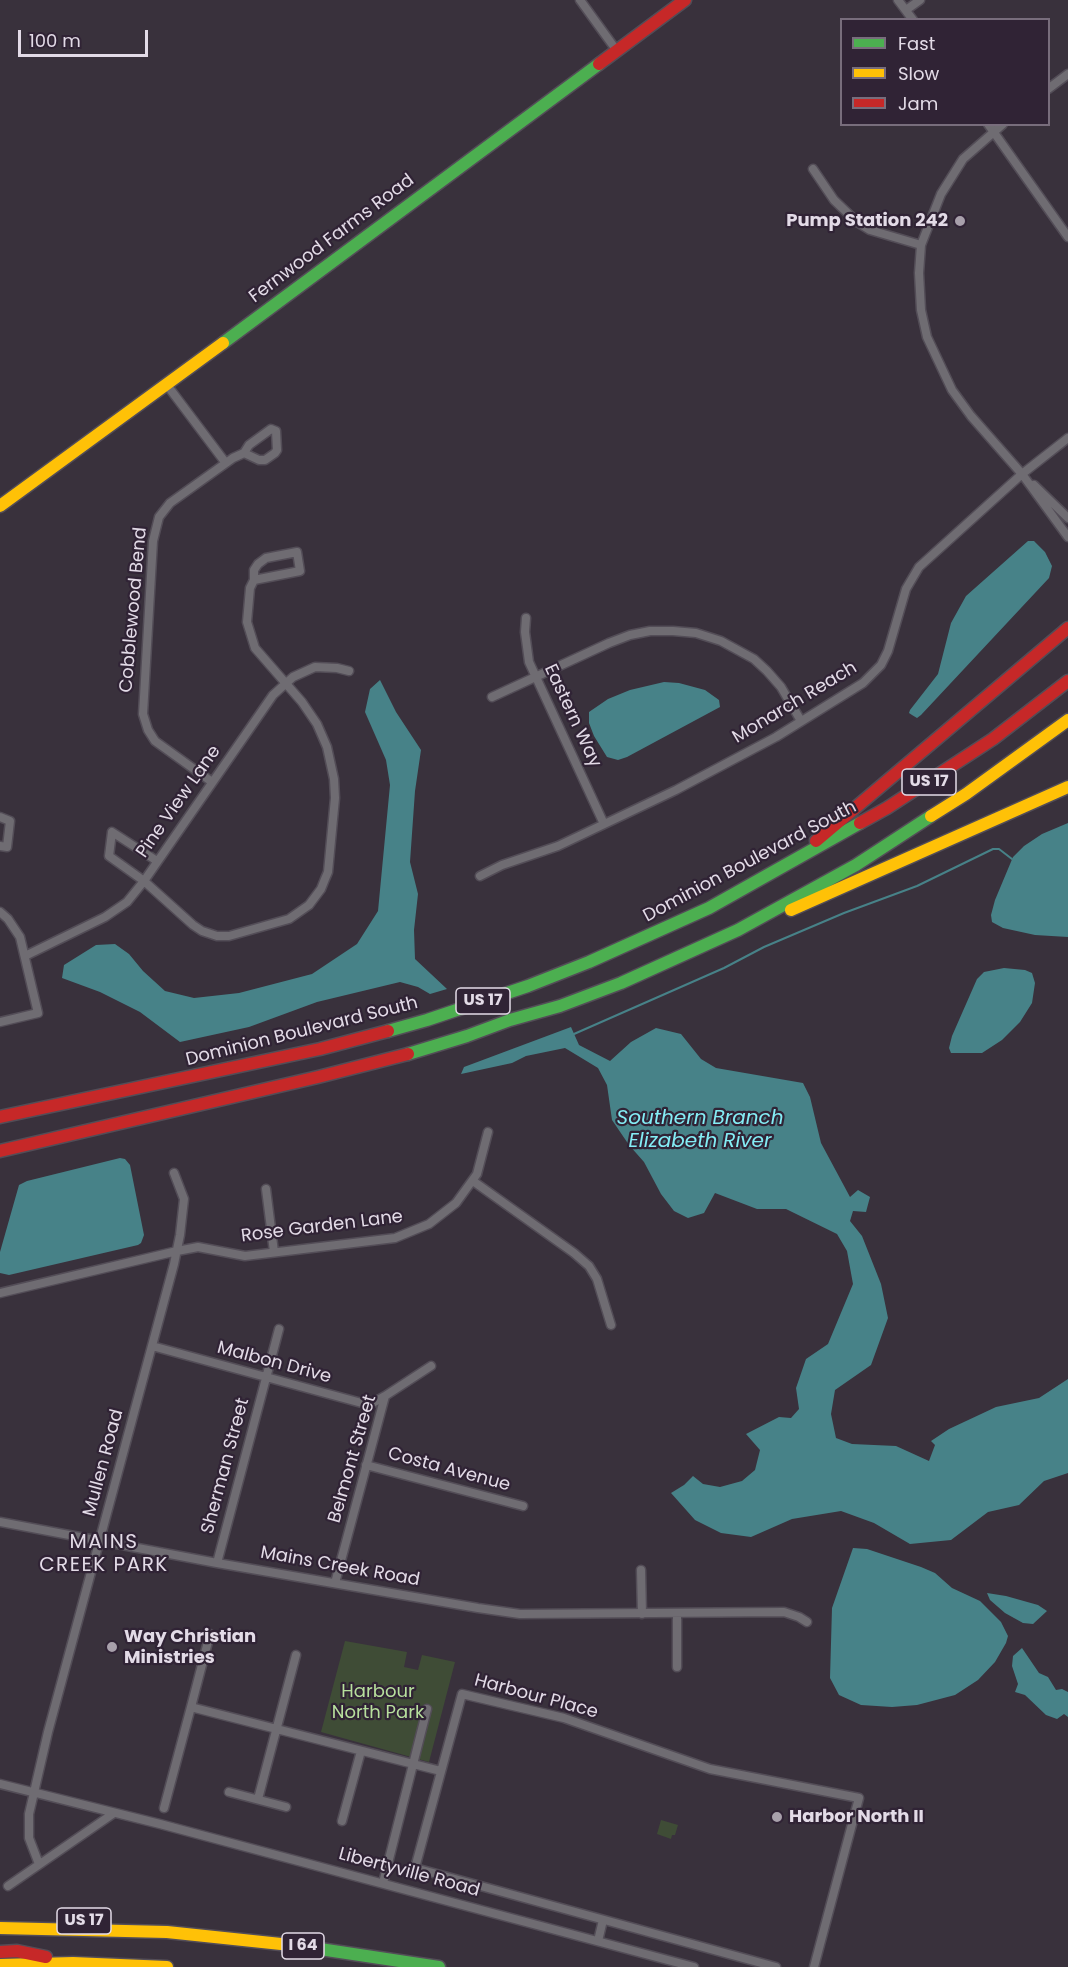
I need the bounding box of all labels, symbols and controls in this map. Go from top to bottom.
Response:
scale bar [21,18,152,56]
legend [840,18,1050,126]
text: 100 m [29,28,81,53]
text: Fast [898,31,935,56]
text: Slow [898,61,939,86]
text: Jam [898,91,938,116]
street label: Fernwood Farms Road [245,170,419,308]
place label: Pump Station 242 [786,210,948,232]
marker: Pump Station 242 [953,214,967,228]
street label: Cobblewood Bend [116,526,152,694]
street label: Monarch Reach [729,657,861,749]
street label: Eastern Way [539,661,605,771]
street label: Pine View Lane [132,742,226,862]
road number: US 17 [902,769,956,795]
street label: Dominion Boulevard South [640,797,860,927]
road number: US 17 [456,988,510,1014]
street label: Dominion Boulevard South [184,993,420,1071]
water label: Southern Branch Elizabeth River [617,1107,783,1154]
street label: Rose Garden Lane [240,1206,404,1248]
street label: Malbon Drive [215,1337,333,1389]
street label: Belmont Street [324,1392,382,1526]
street label: Sherman Street [197,1396,255,1536]
street label: Mullen Road [79,1407,129,1519]
street label: Costa Avenue [385,1443,513,1497]
district label: MAINS CREEK PARK [39,1531,169,1578]
street label: Mains Creek Road [259,1542,421,1592]
place label: Way Christian Ministries [124,1626,256,1668]
marker: Way Christian Ministries [105,1640,119,1654]
street label: Harbour Place [472,1670,600,1724]
park label: Harbour North Park [332,1681,424,1724]
place label: Harbor North II [789,1806,924,1828]
marker: Harbor North II [770,1810,784,1824]
street label: Libertyville Road [336,1844,482,1902]
road number: US 17 [57,1908,111,1934]
road number: I 64 [282,1933,324,1959]

